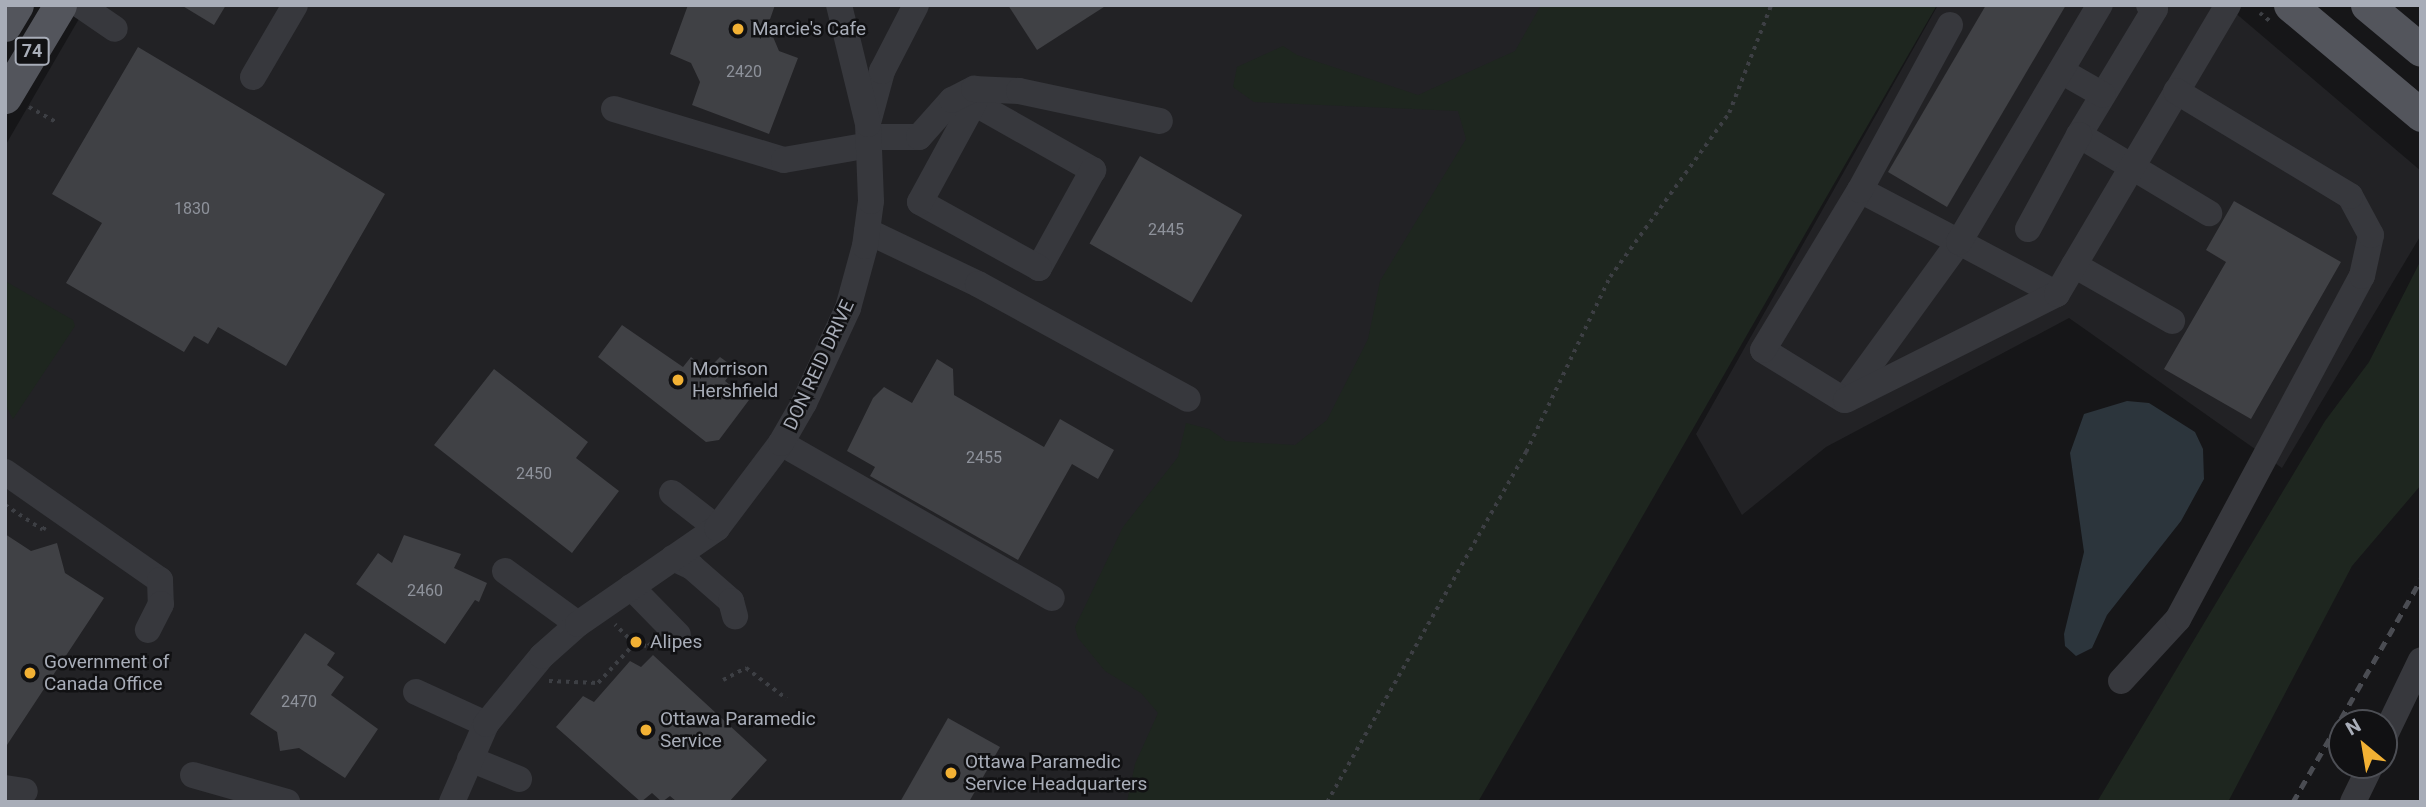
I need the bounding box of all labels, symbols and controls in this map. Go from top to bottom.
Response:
place label: Marcie's Cafe [752,18,866,40]
marker: Marcie's Cafe [730,21,746,37]
road number: 74 [14,36,50,66]
house number: 2420 [726,62,762,82]
house number: 1830 [174,199,210,219]
house number: 2445 [1148,220,1184,240]
street label: DON REID DRIVE [779,296,859,434]
place label: Morrison Hershfield [692,358,778,402]
marker: Morrison Hershfield [670,372,686,388]
house number: 2455 [966,448,1002,468]
house number: 2450 [516,464,552,484]
house number: 2460 [407,581,443,601]
place label: Alipes [650,631,702,653]
marker: Alipes [628,634,644,650]
place label: Government of Canada Office [44,651,169,695]
marker: Government of Canada Office [22,665,38,681]
house number: 2470 [281,692,317,712]
place label: Ottawa Paramedic Service [660,708,816,752]
north arrow [2328,709,2398,779]
text: N [2342,714,2365,740]
marker: Ottawa Paramedic Service [638,722,654,738]
place label: Ottawa Paramedic Service Headquarters [965,751,1147,795]
marker: Ottawa Paramedic Service Headquarters [943,765,959,781]

